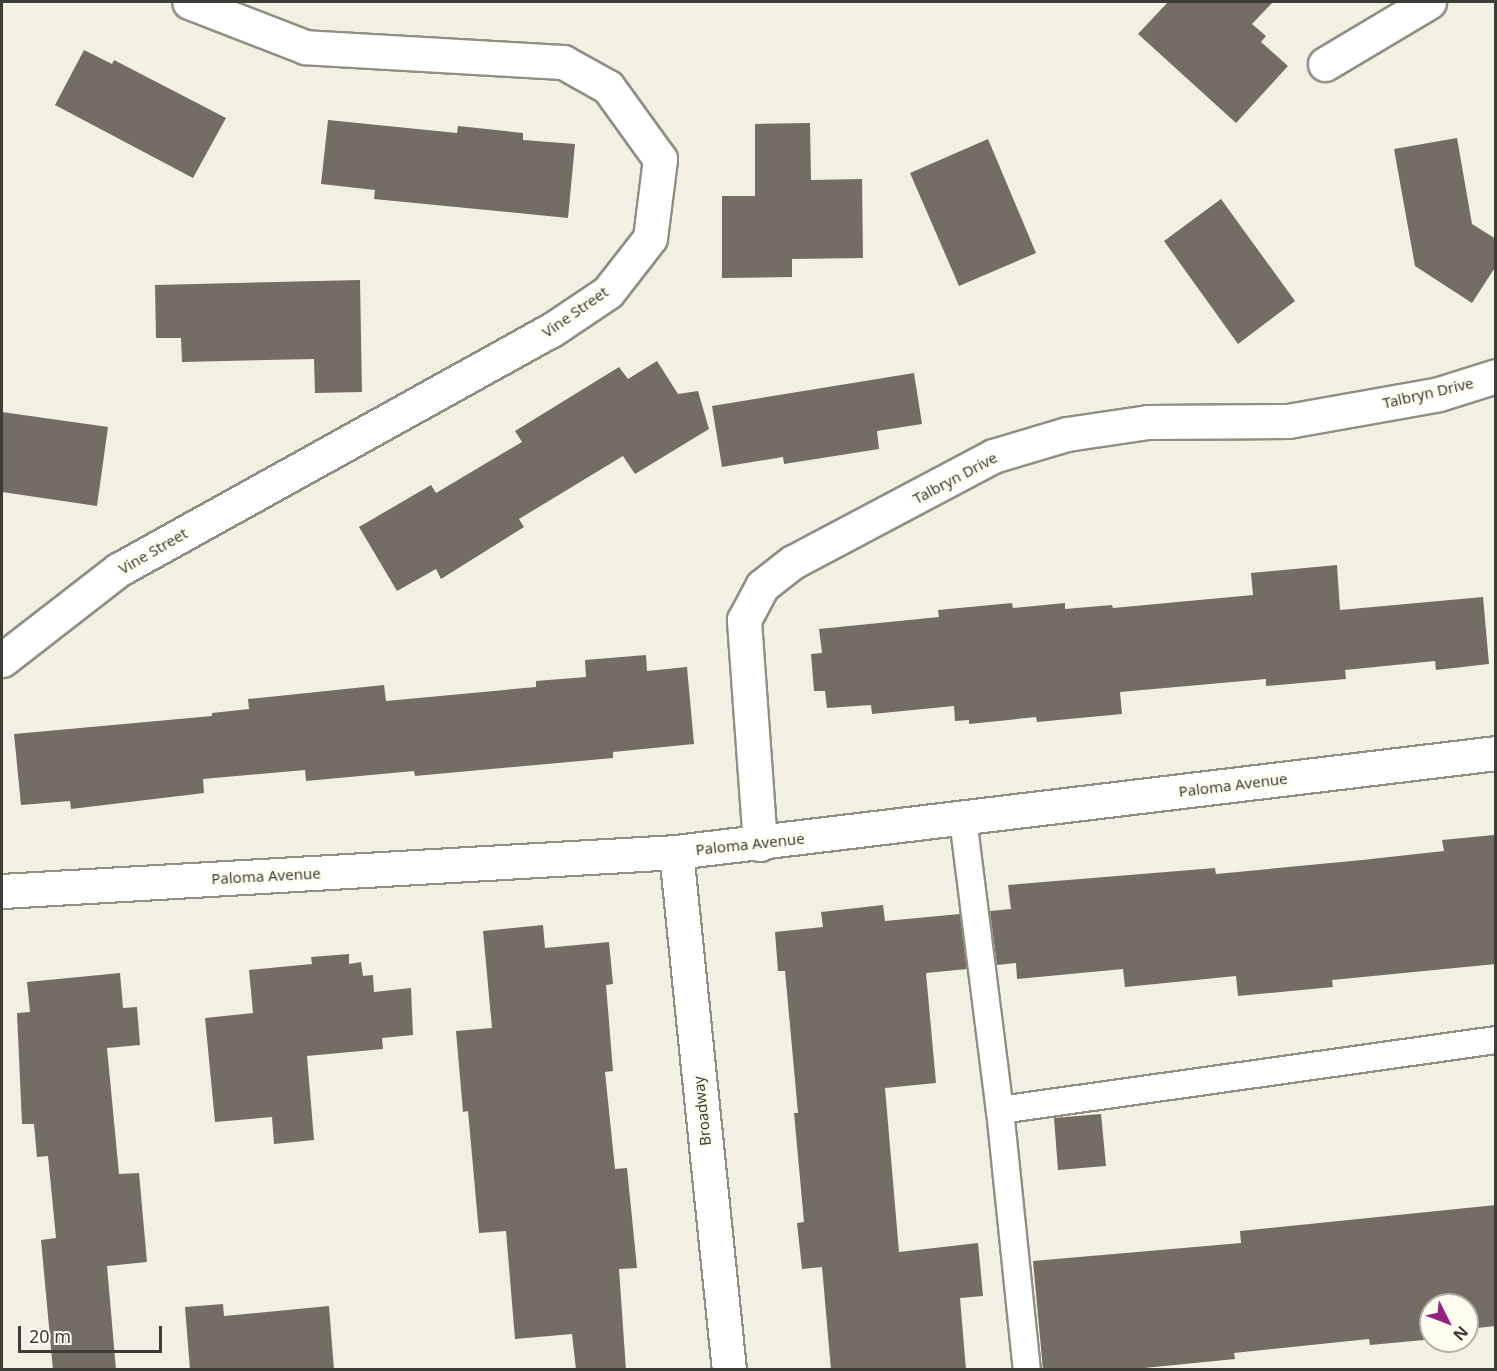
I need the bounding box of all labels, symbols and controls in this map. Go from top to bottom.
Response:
street label: Vine Street [539,283,611,341]
street label: Talbryn Drive [1381,374,1475,412]
street label: Talbryn Drive [910,448,1000,508]
street label: Vine Street [115,524,191,578]
street label: Paloma Avenue [1178,769,1288,801]
street label: Paloma Avenue [695,829,805,859]
street label: Paloma Avenue [211,864,321,888]
street label: Broadway [689,1075,715,1147]
north arrow [1419,1293,1479,1353]
scale bar [21,1314,165,1352]
text: N [1448,1322,1473,1346]
text: 20 m [29,1324,71,1348]

